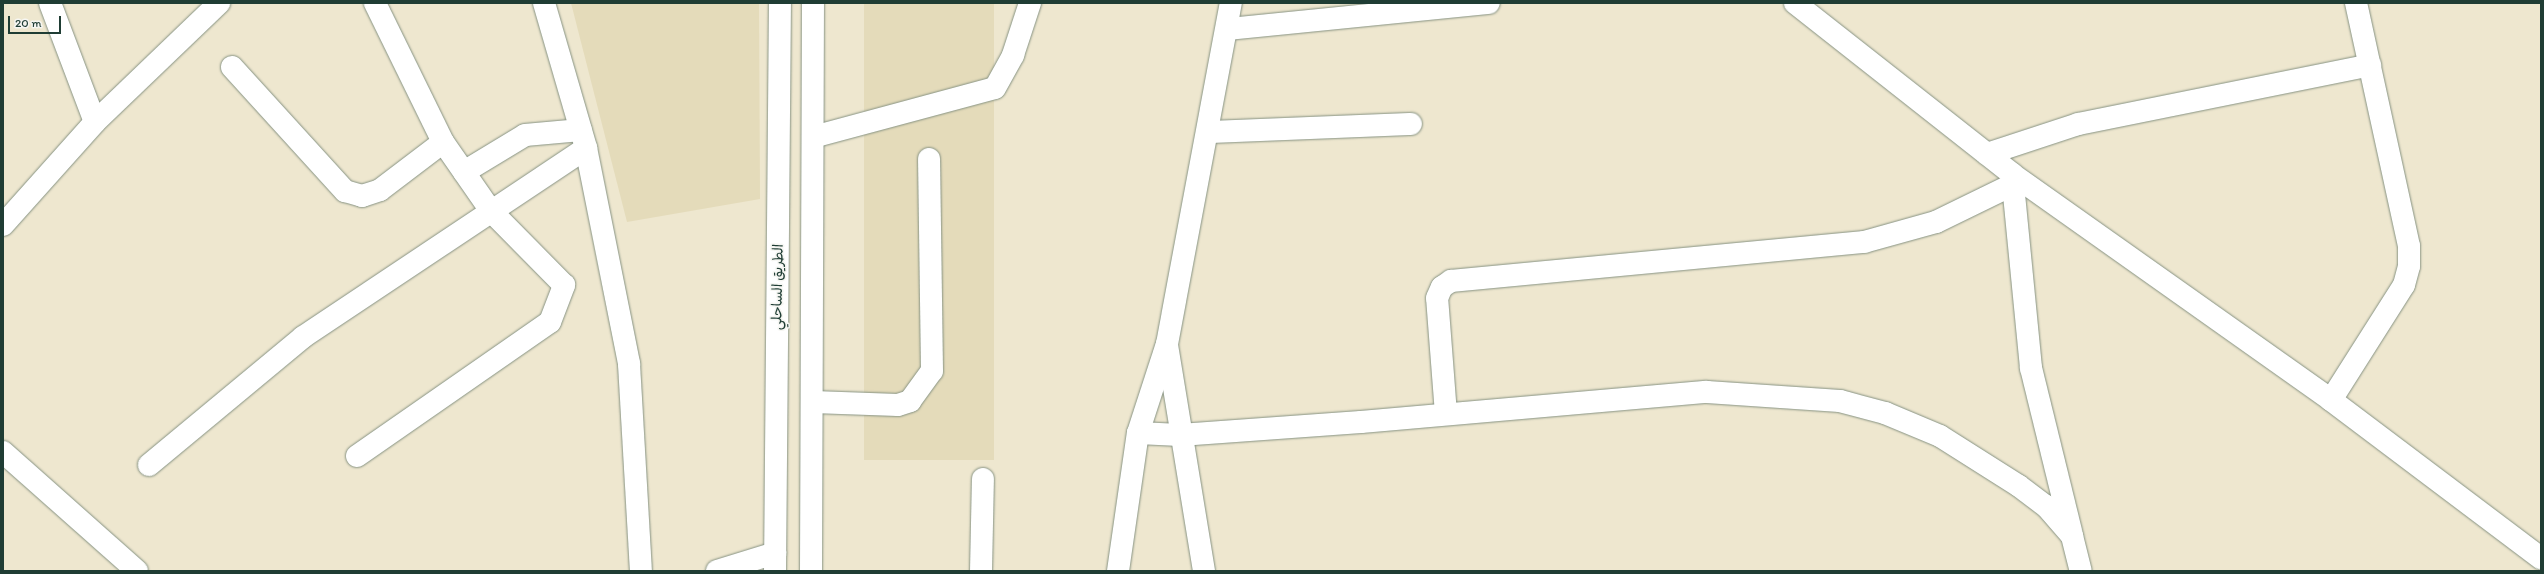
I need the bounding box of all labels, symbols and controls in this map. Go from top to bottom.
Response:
scale bar [10,8,63,34]
text: 20 m [15,16,42,30]
street label: الطريق الساحلي [769,244,787,330]

